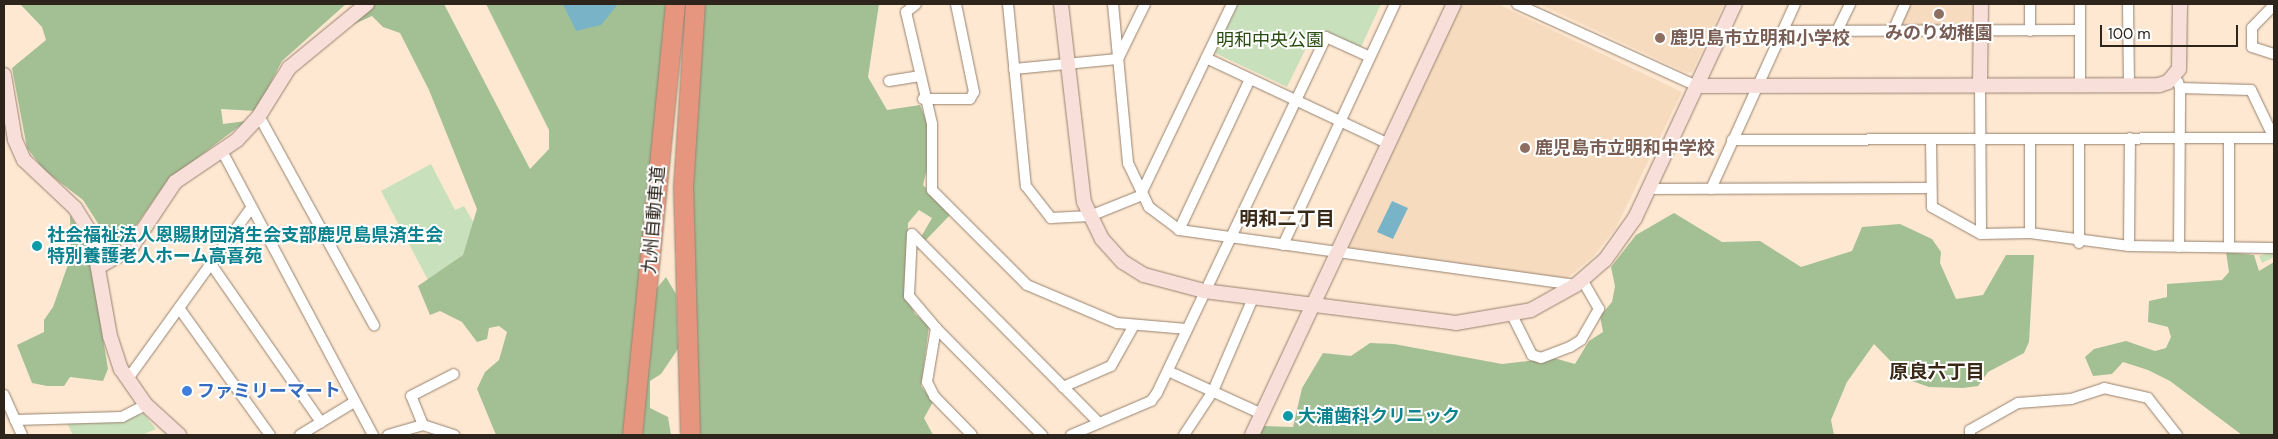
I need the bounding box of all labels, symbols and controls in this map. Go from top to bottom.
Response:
marker: みのり幼稚園 [1933,8,1945,20]
scale bar [2103,15,2240,47]
place label: みのり幼稚園 [1885,22,1993,44]
text: 100 m [2108,24,2151,44]
place label: 鹿児島市立明和小学校 [1670,27,1850,49]
park label: 明和中央公園 [1216,29,1324,51]
marker: 鹿児島市立明和小学校 [1654,32,1666,44]
place label: 鹿児島市立明和中学校 [1535,137,1715,159]
marker: 鹿児島市立明和中学校 [1519,142,1531,154]
street label: 九州自動車道 [639,165,669,275]
district label: 明和二丁目 [1240,208,1334,230]
place label: 社会福祉法人恩賜財団済生会支部鹿児島県済生会 特別養護老人ホーム高喜苑 [47,225,443,268]
marker: 社会福祉法人恩賜財団済生会支部鹿児島県済生会 特別養護老人ホーム高喜苑 [31,240,43,252]
district label: 原良六丁目 [1890,361,1984,383]
place label: ファミリーマート [197,380,341,402]
marker: ファミリーマート [181,385,193,397]
place label: 大浦歯科クリニック [1298,405,1460,427]
marker: 大浦歯科クリニック [1282,410,1294,422]

